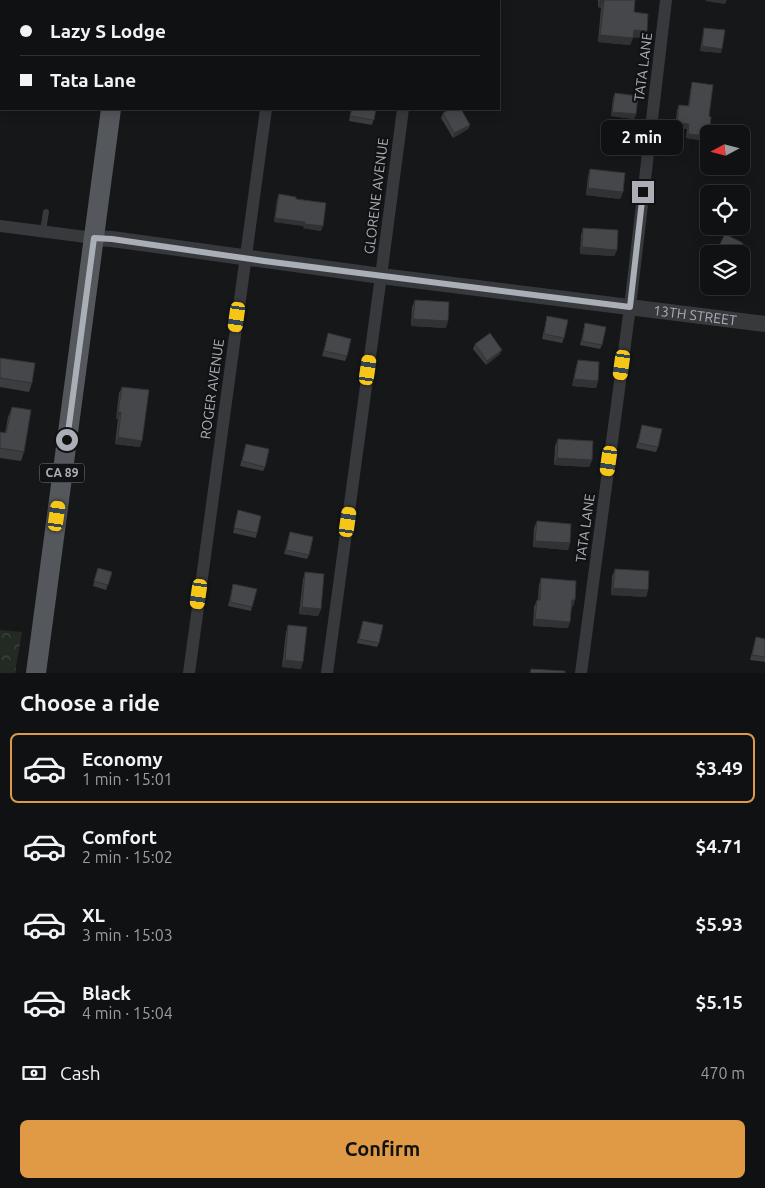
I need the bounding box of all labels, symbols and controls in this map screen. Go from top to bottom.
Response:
text: Lazy S Lodge [50,20,166,42]
street label: TATA LANE [631,32,655,102]
text: Tata Lane [50,69,136,91]
callout: 2 min [602,120,684,154]
north arrow [700,125,750,175]
map controls [700,125,750,295]
text: 2 min [622,128,662,146]
street label: GLORENE AVENUE [361,137,391,255]
route end [632,181,654,203]
button: locate [700,185,750,235]
button: layers [700,245,750,295]
car [227,301,246,333]
street label: 13TH STREET [652,302,738,328]
street label: ROGER AVENUE [197,338,227,440]
car [612,349,631,381]
car [358,354,377,386]
route start [56,429,78,451]
car [599,445,618,477]
road number: CA 89 [40,463,84,482]
street label: TATA LANE [572,493,598,563]
car [47,500,66,532]
car [338,506,357,538]
car [189,578,208,610]
text: Choose a ride [20,690,160,715]
icon: car [22,746,67,791]
text: Economy [82,748,163,770]
text: $3.49 [695,757,743,779]
text: 1 min · 15:01 [82,770,173,788]
icon: car [22,824,67,869]
text: Comfort [82,826,157,848]
text: $4.71 [695,835,743,857]
text: 2 min · 15:02 [82,848,173,866]
icon: car [22,902,67,947]
text: XL [82,904,105,926]
text: $5.93 [695,913,743,935]
text: 3 min · 15:03 [82,926,173,944]
icon: car [22,980,67,1025]
text: Black [82,982,131,1004]
text: $5.15 [695,991,743,1013]
text: 4 min · 15:04 [82,1004,173,1022]
icon: cash [20,1059,48,1087]
text: Cash [60,1062,101,1084]
text: 470 m [700,1064,745,1082]
button: Confirm [20,1120,745,1178]

